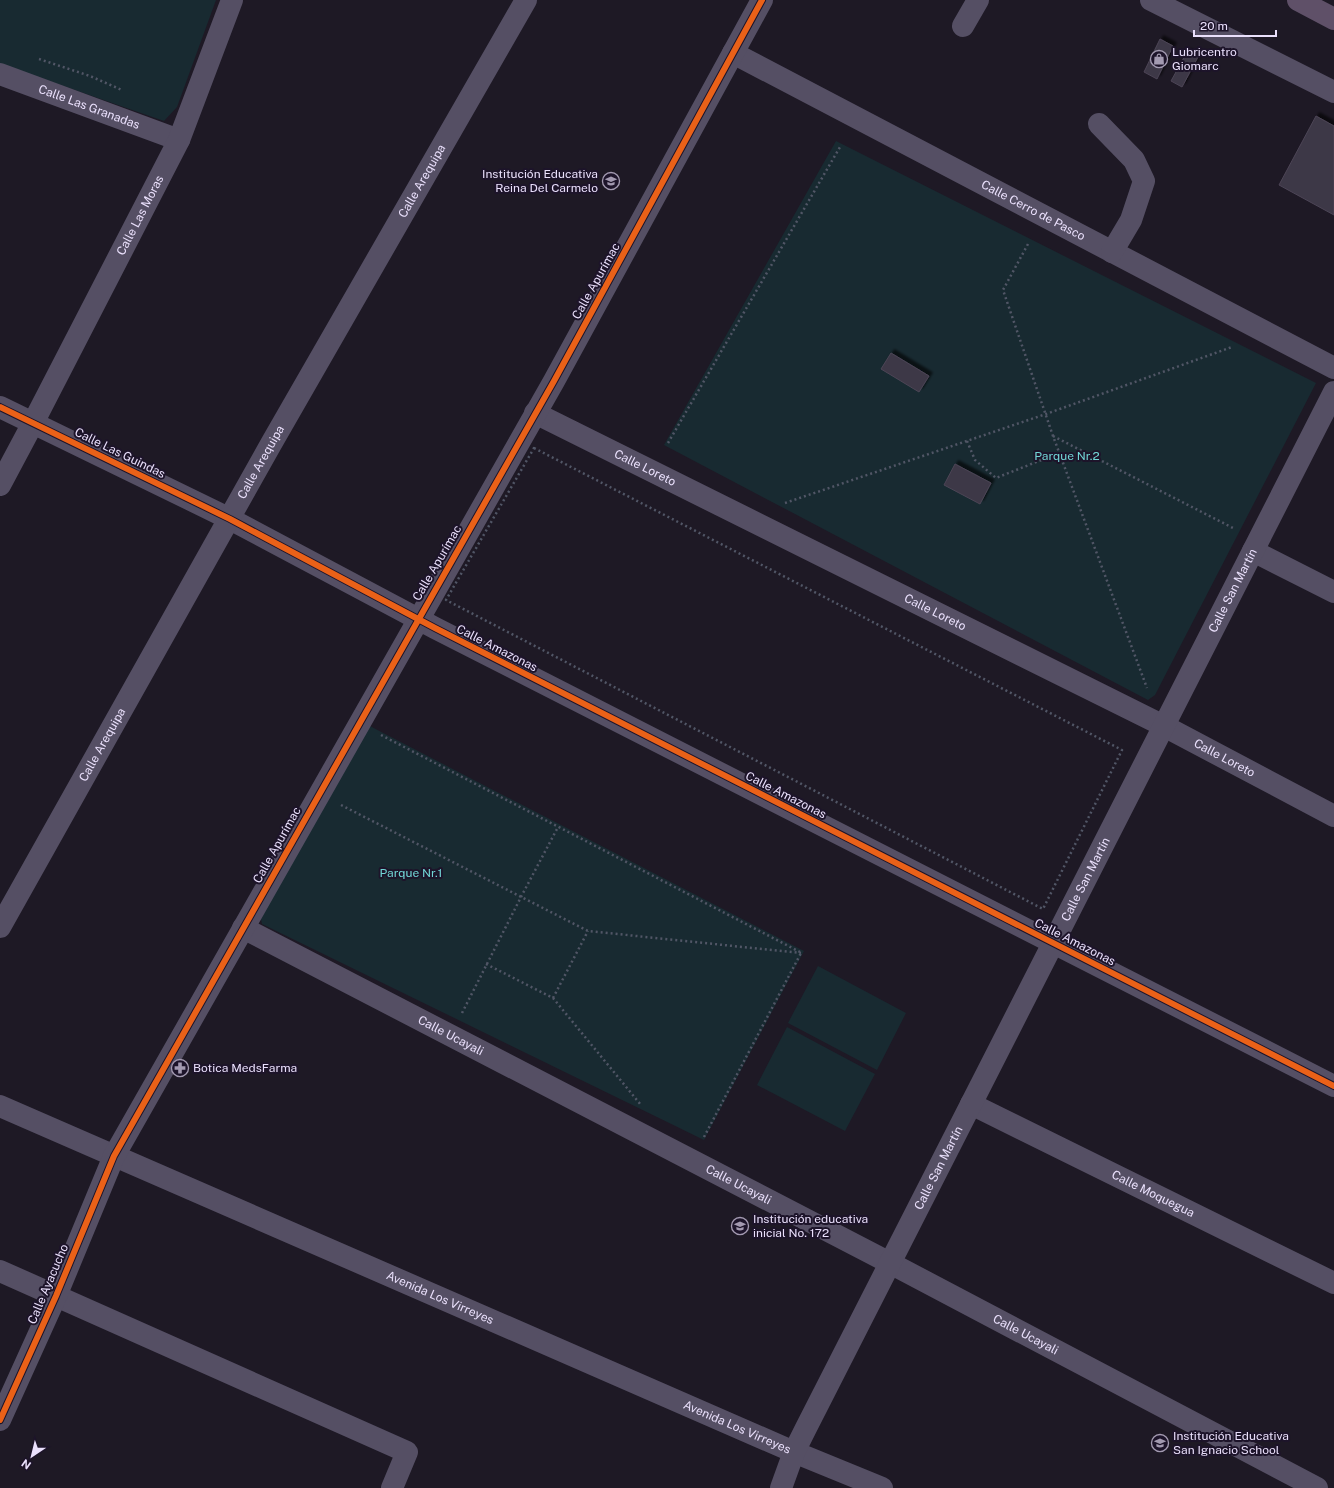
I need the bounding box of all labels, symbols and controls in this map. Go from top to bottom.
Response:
scale bar [1194,12,1276,38]
text: 20 m [1200,19,1228,33]
place label: Lubricentro Giomarc [1172,45,1237,73]
shop icon: Lubricentro Giomarc [1149,49,1169,69]
street label: Calle Las Granadas [37,82,142,132]
street label: Calle Arequipa [395,142,449,220]
place label: Institución Educativa Reina Del Carmelo [482,167,598,195]
school or university icon: Institución Educativa Reina Del Carmelo [601,171,621,191]
street label: Calle Las Moras [114,173,167,258]
street label: Calle Cerro de Pasco [979,177,1088,243]
street label: Calle Apurímac [569,240,623,322]
street label: Calle Arequipa [235,423,287,501]
street label: Calle Las Guindas [72,425,168,481]
street label: Calle Loreto [612,447,679,489]
park label: Parque Nr.2 [1034,449,1100,463]
street label: Calle Apurímac [410,523,464,603]
street label: Calle San Martín [1206,546,1260,635]
street label: Calle Loreto [902,591,969,633]
street label: Calle Amazonas [454,622,540,674]
street label: Calle Arequipa [76,705,128,784]
street label: Calle Loreto [1191,736,1258,780]
street label: Calle Amazonas [743,769,829,821]
street label: Calle Apurímac [250,804,304,886]
street label: Calle San Martín [1059,835,1113,923]
park label: Parque Nr.1 [380,866,442,880]
street label: Calle Amazonas [1032,916,1118,968]
street label: Calle Ucayali [416,1013,486,1058]
pharmacy icon: Botica MedsFarma [170,1058,190,1078]
place label: Botica MedsFarma [193,1061,297,1075]
street label: Calle San Martín [911,1124,966,1212]
street label: Calle Ucayali [703,1162,774,1207]
street label: Calle Moquegua [1109,1168,1197,1220]
place label: Institución educativa inicial No. 172 [753,1212,868,1240]
school or university icon: Institución educativa inicial No. 172 [730,1216,750,1236]
street label: Calle Ayacucho [25,1242,71,1326]
street label: Avenida Los Virreyes [384,1268,496,1327]
street label: Calle Ucayali [991,1312,1061,1358]
street label: Avenida Los Virreyes [681,1398,793,1457]
place label: Institución Educativa San Ignacio School [1173,1429,1289,1457]
school or university icon: Institución Educativa San Ignacio School [1150,1433,1170,1453]
north arrow [12,1436,52,1476]
text: N [19,1457,33,1472]

